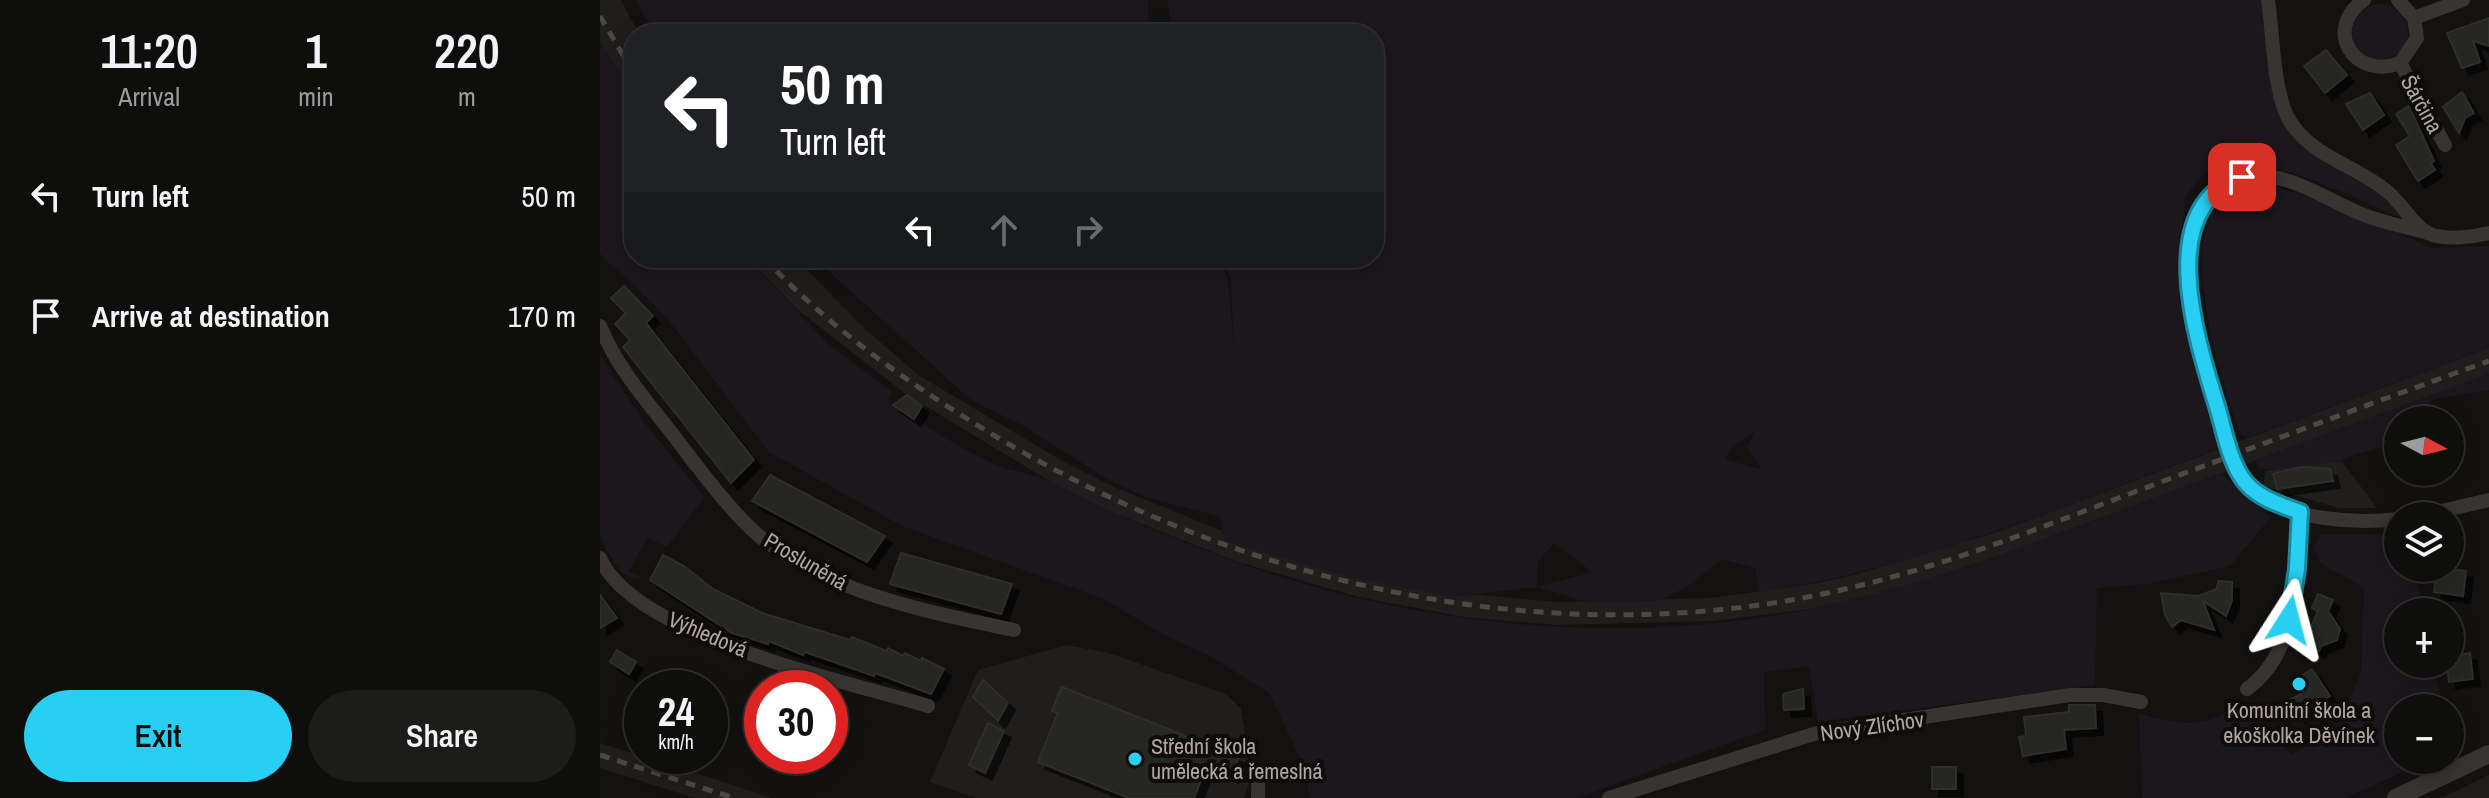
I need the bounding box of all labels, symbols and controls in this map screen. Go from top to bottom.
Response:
text: 11:20 [100,18,198,83]
text: 1 [305,18,327,83]
text: 220 [434,18,500,83]
text: 50 m [780,46,885,121]
icon: left [648,56,752,160]
street label: Šárčina [2394,70,2450,138]
text: Arrival [118,79,180,114]
text: min [298,79,334,114]
text: m [458,79,476,114]
text: Turn left [780,118,886,166]
pin [2208,143,2276,211]
icon: arrive [2220,155,2264,199]
icon: left [24,174,68,218]
text: Turn left [92,176,189,216]
text: 50 m [521,176,576,216]
icon: left [898,208,942,252]
icon: ahead [982,208,1026,252]
icon: right [1066,208,1110,252]
icon: arrive [24,294,68,338]
text: Arrive at destination [92,296,330,336]
text: 170 m [508,296,576,336]
north arrow [2384,406,2464,486]
map controls [2384,406,2464,774]
button: layers [2384,502,2464,582]
street label: Prosluněná [759,525,853,597]
position arrow [2247,578,2331,662]
button: + [2384,598,2464,678]
street label: Výhledová [664,604,752,664]
speed limit sign: 30 [744,670,848,774]
marker: Komunitní škola a ekoškolka Děvínek [2290,675,2308,693]
text: 24 [658,685,694,738]
button: Exit [24,690,292,782]
button: Share [308,690,576,782]
button: − [2384,694,2464,774]
place label: Komunitní škola a ekoškolka Děvínek [2223,695,2376,750]
street label: Nový Zlíchov [1818,704,1926,748]
text: km/h [658,728,694,755]
place label: Střední škola umělecká a řemeslná [1151,731,1322,786]
marker: Střední škola umělecká a řemeslná [1126,750,1144,768]

